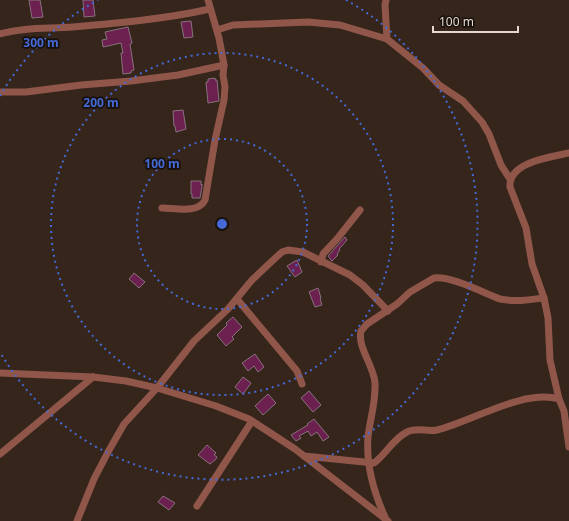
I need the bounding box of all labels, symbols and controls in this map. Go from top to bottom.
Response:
scale bar [433,8,518,34]
text: 100 m [439,13,474,30]
text: 300 m [23,34,59,51]
text: 200 m [83,94,119,111]
text: 100 m [144,155,180,172]
centre of rings [215,217,229,231]

